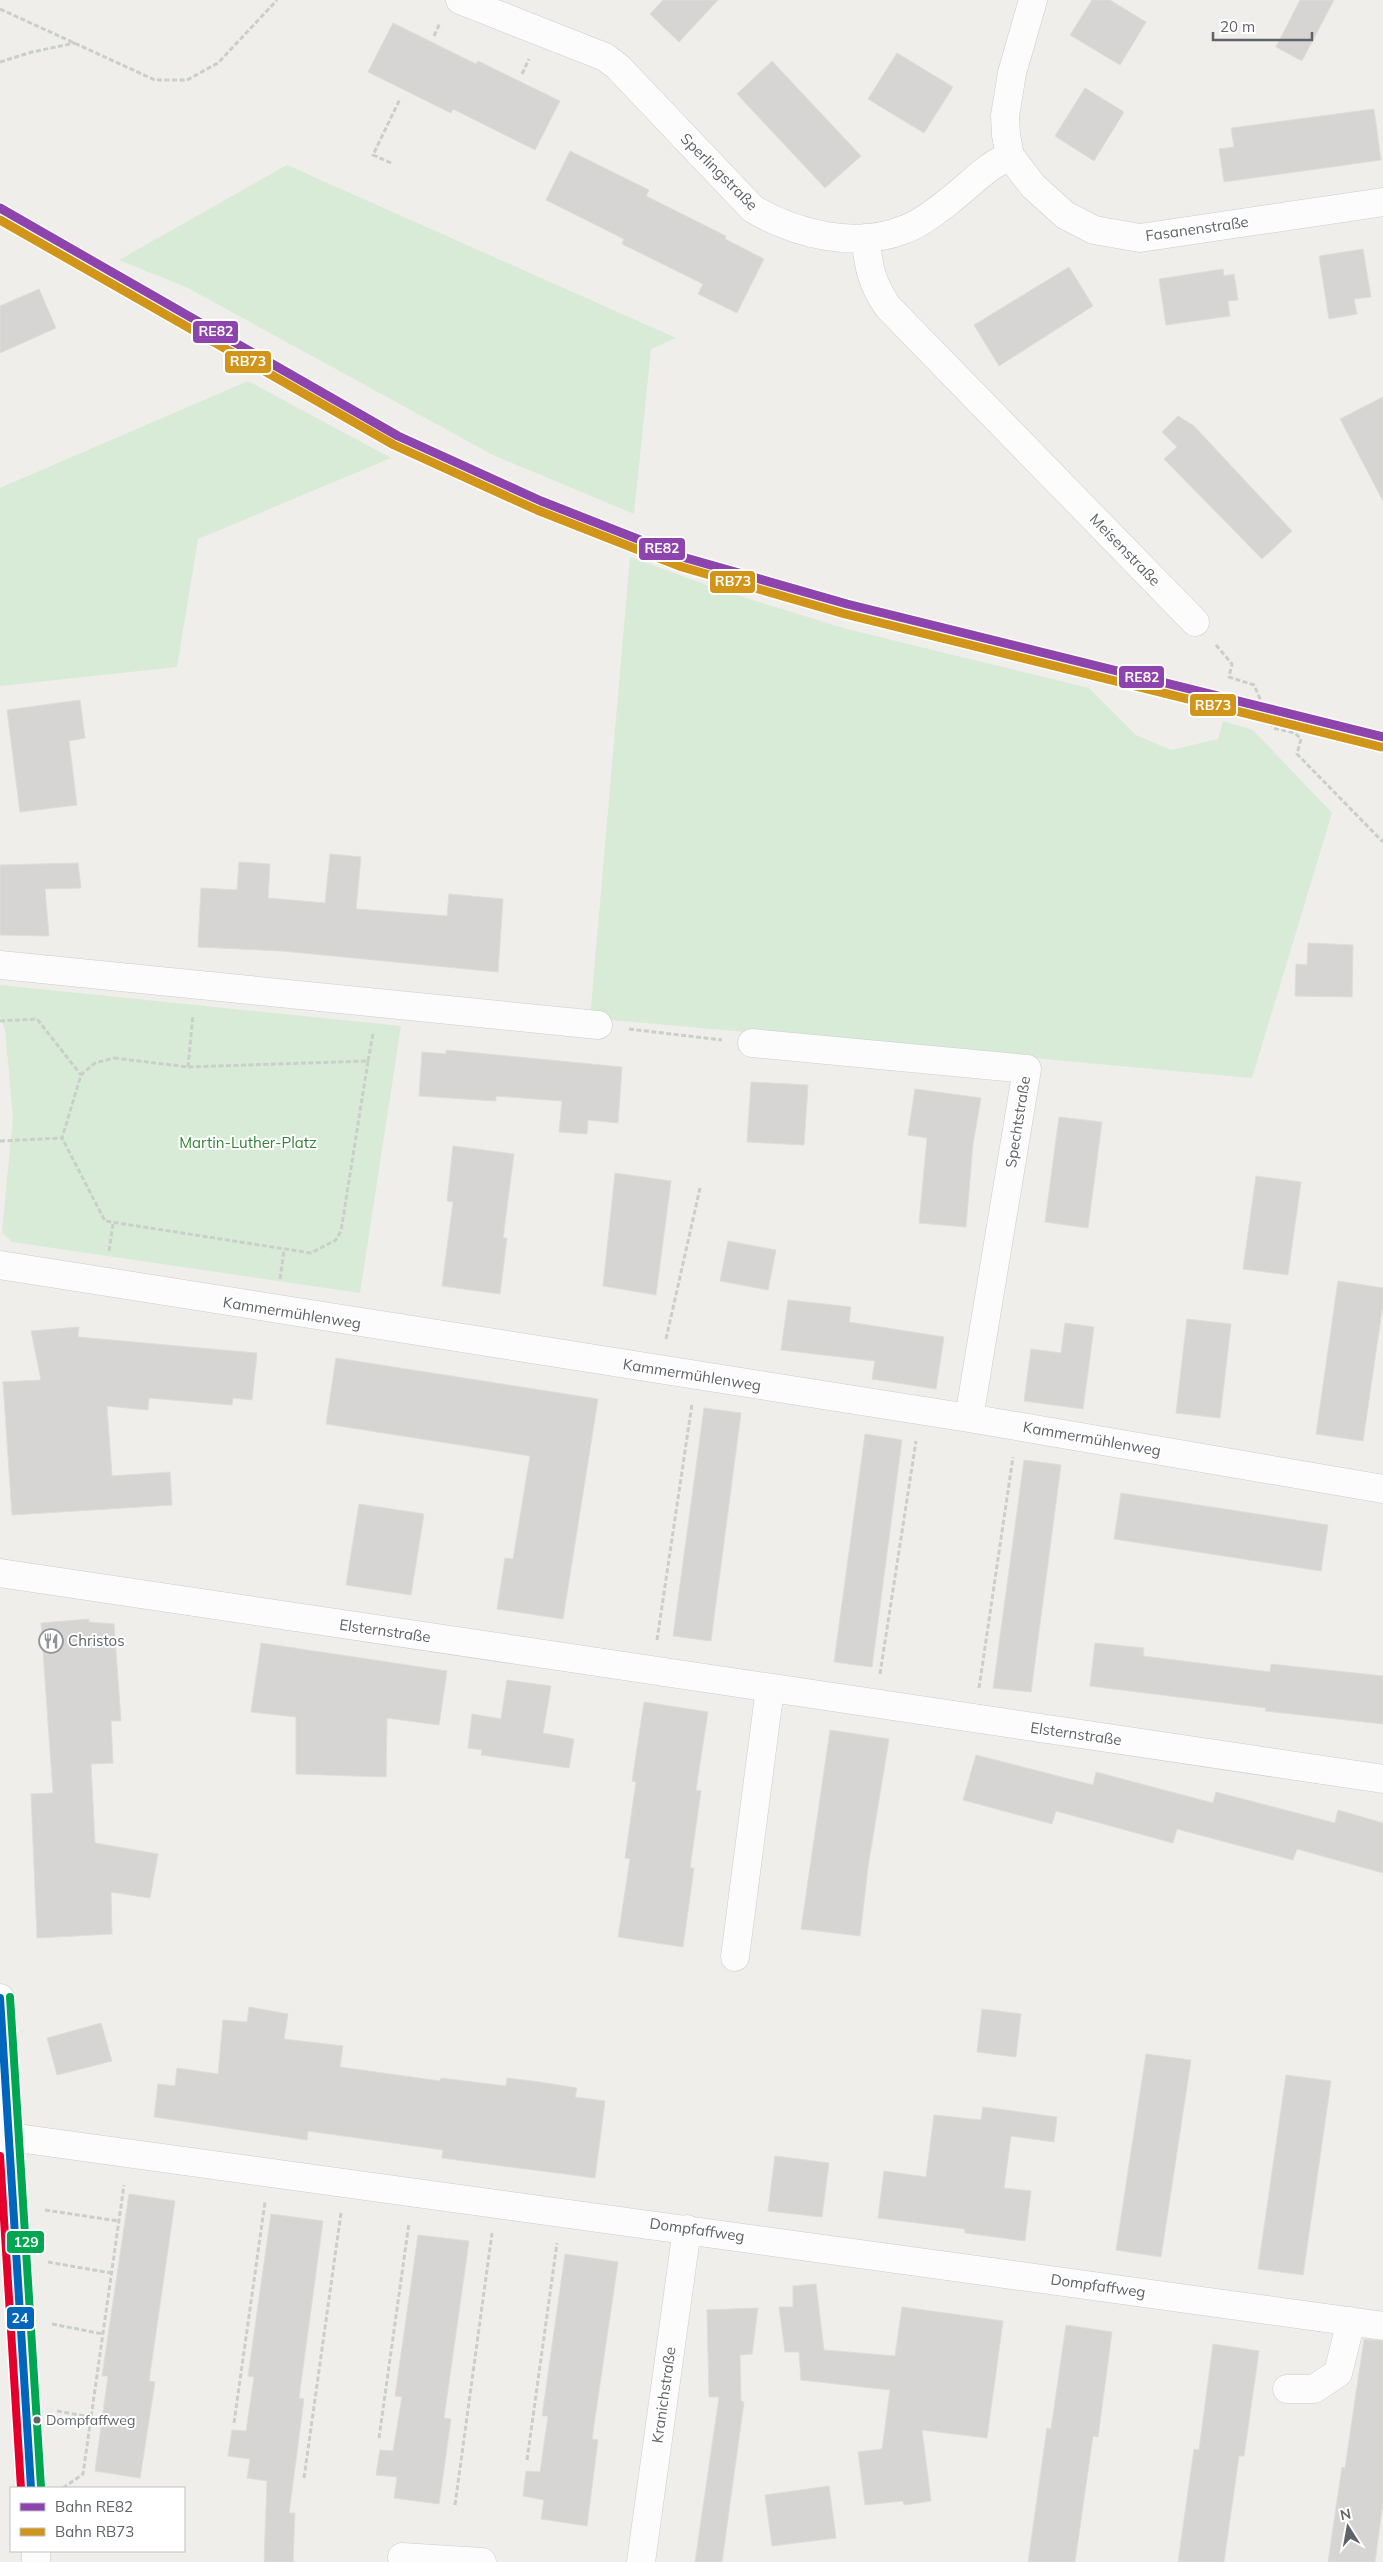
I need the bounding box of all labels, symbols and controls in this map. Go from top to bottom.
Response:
scale bar [1213,10,1312,42]
text: 20 m [1220,17,1255,36]
street label: Sperlingstraße [677,129,762,214]
street label: Fasanenstraße [1144,212,1250,245]
line badge: RE82 [192,320,239,344]
text: RE82 [199,322,233,340]
line badge: RB73 [224,350,272,374]
text: RB73 [230,352,266,370]
street label: Meisenstraße [1086,509,1165,590]
line badge: RE82 [638,537,686,561]
text: RE82 [645,539,679,557]
line badge: RB73 [709,570,756,594]
text: RB73 [715,572,751,590]
line badge: RE82 [1118,665,1165,689]
text: RE82 [1125,668,1159,686]
line badge: RB73 [1189,693,1237,717]
text: RB73 [1195,696,1231,714]
street label: Spechtstraße [1001,1075,1034,1169]
park label: Martin-Luther-Platz [179,1133,317,1152]
street label: Kammermühlenweg [222,1292,363,1333]
street label: Kammermühlenweg [622,1354,763,1395]
street label: Kammermühlenweg [1022,1417,1163,1460]
street label: Elsternstraße [338,1615,432,1646]
restaurant icon: Christos [38,1628,64,1654]
place label: Christos [68,1631,125,1650]
street label: Elsternstraße [1029,1718,1123,1749]
street label: Dompfaffweg [648,2213,746,2246]
line badge: 129 [6,2230,45,2254]
text: 129 [13,2233,39,2251]
street label: Dompfaffweg [1049,2269,1147,2302]
line badge: 24 [6,2306,35,2330]
text: 24 [12,2309,29,2327]
street label: Kranichstraße [647,2346,680,2444]
place label: Dompfaffweg [46,2411,135,2429]
marker: Dompfaffweg [32,2415,42,2425]
legend [10,2487,185,2552]
text: Bahn RE82 [55,2497,133,2516]
north arrow [1323,2502,1373,2552]
text: N [1339,2504,1352,2524]
text: Bahn RB73 [55,2522,134,2541]

